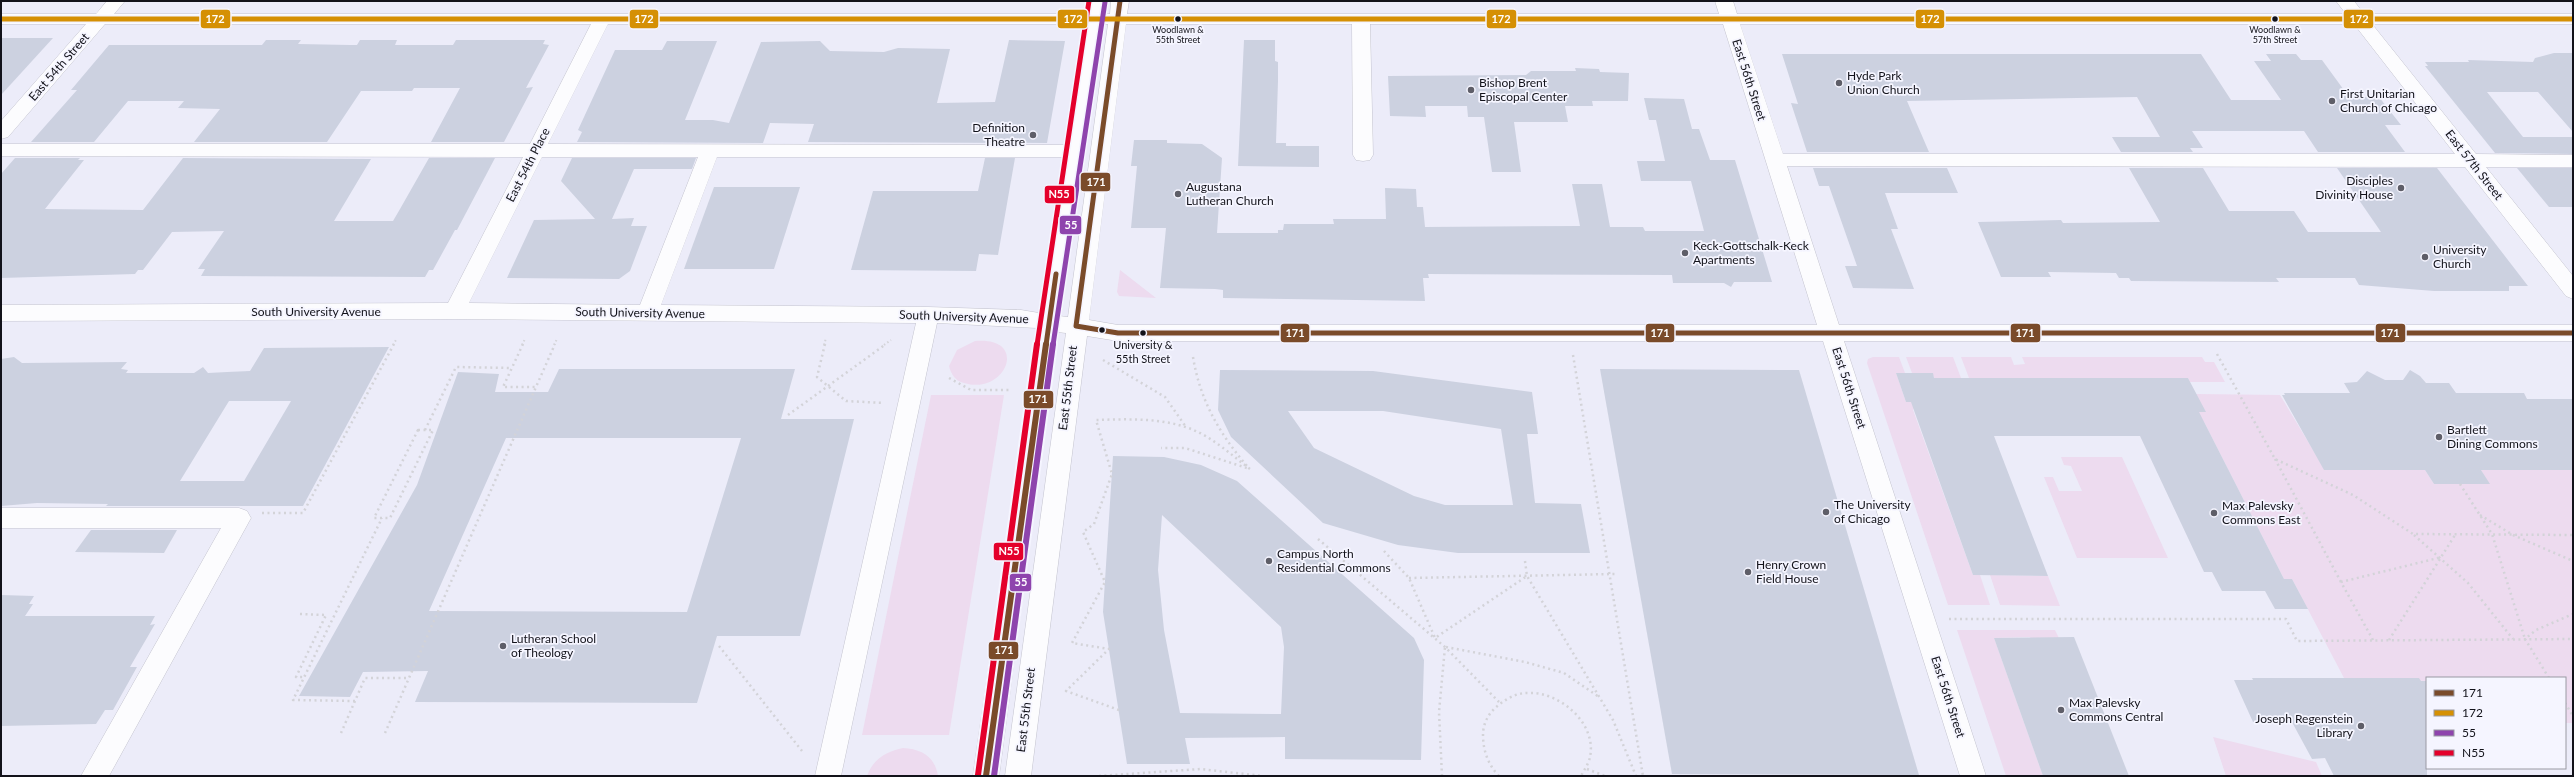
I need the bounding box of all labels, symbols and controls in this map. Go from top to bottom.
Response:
line badge: 172 [200,9,231,29]
line badge: 172 [629,9,659,29]
line badge: 172 [1057,9,1088,29]
line badge: 172 [1486,9,1517,29]
line badge: 172 [1915,9,1945,29]
line badge: 172 [2343,9,2374,29]
text: 172 [205,12,225,25]
text: 172 [634,12,654,25]
text: 172 [1063,12,1083,25]
text: 172 [1491,12,1511,25]
text: 172 [1920,12,1940,25]
text: 172 [2349,12,2369,25]
marker: Woodlawn & 55th Street [1173,14,1183,24]
marker: Woodlawn & 57th Street [2270,14,2280,24]
place label: Woodlawn & 55th Street [1152,24,1204,45]
place label: Woodlawn & 57th Street [2249,24,2301,45]
street label: East 54th Street [25,29,93,104]
street label: East 56th Street [1729,37,1770,123]
place label: Hyde Park Union Church [1847,68,1920,97]
place label: Bishop Brent Episcopal Center [1479,75,1568,104]
marker: Hyde Park Union Church [1834,78,1844,88]
marker: Bishop Brent Episcopal Center [1466,85,1476,95]
place label: First Unitarian Church of Chicago [2340,86,2437,115]
marker: First Unitarian Church of Chicago [2327,96,2337,106]
place label: Definition Theatre [972,120,1025,149]
street label: East 54th Place [502,125,553,204]
street label: East 57th Street [2442,127,2507,203]
marker: Definition Theatre [1028,130,1038,140]
line badge: 171 [1080,172,1111,192]
place label: Disciples Divinity House [2315,173,2393,202]
text: 171 [1086,175,1106,188]
place label: Augustana Lutheran Church [1186,179,1274,208]
marker: Disciples Divinity House [2396,183,2406,193]
line badge: N55 [1044,185,1075,204]
text: N55 [1048,187,1070,200]
marker: Augustana Lutheran Church [1173,189,1183,199]
line badge: 55 [1059,215,1082,235]
text: 55 [1065,218,1077,231]
place label: Keck-Gottschalk-Keck Apartments [1693,238,1810,267]
place label: University Church [2433,242,2487,271]
marker: Keck-Gottschalk-Keck Apartments [1680,248,1690,258]
marker: University Church [2420,252,2430,262]
street label: South University Avenue [251,304,381,319]
street label: South University Avenue [575,304,705,321]
street label: South University Avenue [899,307,1029,326]
line badge: 171 [1280,323,1310,343]
line badge: 171 [1645,323,1675,343]
line badge: 171 [2010,323,2041,343]
line badge: 171 [2375,323,2406,343]
unlabelled marker [1097,325,1107,335]
text: 171 [1285,326,1305,339]
text: 171 [1650,326,1670,339]
text: 171 [2015,326,2035,339]
text: 171 [2380,326,2400,339]
marker: University & 55th Street [1138,328,1148,338]
place label: University & 55th Street [1113,338,1173,365]
street label: East 55th Street [1055,344,1080,431]
street label: East 56th Street [1829,345,1870,431]
line badge: 171 [1023,390,1054,409]
text: 171 [1028,392,1048,405]
place label: Bartlett Dining Commons [2447,422,2538,451]
marker: Bartlett Dining Commons [2434,432,2444,442]
place label: The University of Chicago [1834,497,1911,526]
place label: Max Palevsky Commons East [2222,498,2301,527]
marker: The University of Chicago [1821,507,1831,517]
marker: Max Palevsky Commons East [2209,508,2219,518]
line badge: N55 [993,542,1024,561]
text: N55 [998,544,1020,557]
place label: Campus North Residential Commons [1277,546,1391,575]
marker: Campus North Residential Commons [1264,556,1274,566]
place label: Henry Crown Field House [1756,557,1826,586]
marker: Henry Crown Field House [1743,567,1753,577]
line badge: 55 [1009,573,1032,592]
text: 55 [1015,575,1027,588]
place label: Lutheran School of Theology [511,631,596,660]
marker: Lutheran School of Theology [498,641,508,651]
line badge: 171 [988,641,1019,660]
text: 171 [994,643,1014,656]
street label: East 56th Street [1928,654,1969,740]
street label: East 55th Street [1013,666,1038,753]
legend [2426,677,2566,769]
text: 171 [2462,685,2483,700]
place label: Max Palevsky Commons Central [2069,695,2163,724]
marker: Max Palevsky Commons Central [2056,705,2066,715]
text: 172 [2462,705,2483,720]
place label: Joseph Regenstein Library [2255,711,2354,740]
marker: Joseph Regenstein Library [2356,721,2366,731]
text: 55 [2462,725,2476,740]
text: N55 [2462,745,2485,760]

